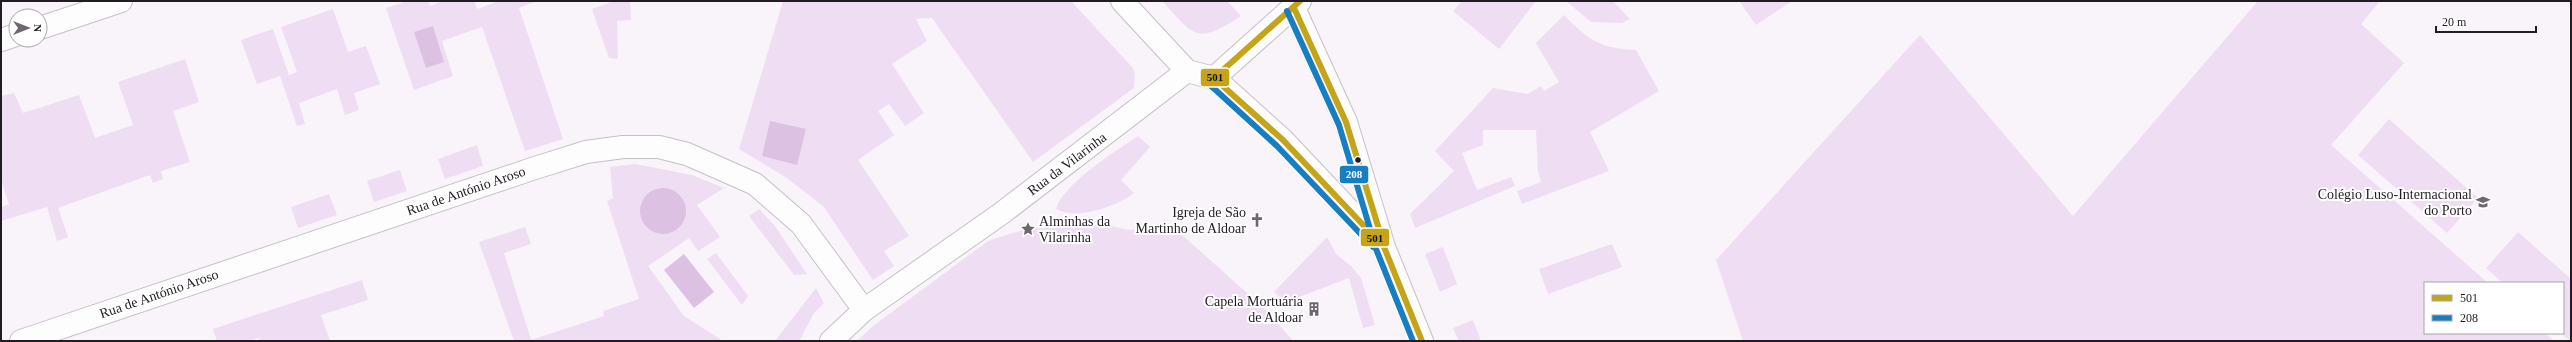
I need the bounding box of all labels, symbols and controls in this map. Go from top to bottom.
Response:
north arrow [8,8,48,48]
scale bar [2436,8,2536,34]
text: 20 m [2442,15,2467,29]
text: N [32,24,44,32]
line badge: 501 [1200,68,1230,87]
text: 501 [1207,71,1223,83]
street label: Rua da Vilarinha [1025,129,1110,198]
unlabelled marker [1353,155,1363,165]
street label: Rua de António Aroso [405,164,527,218]
line badge: 208 [1339,165,1369,184]
text: 208 [1346,168,1363,180]
place label: Colégio Luso-Internacional do Porto [2318,187,2472,218]
school or university icon: Colégio Luso-Internacional do Porto [2475,194,2491,210]
place label: Igreja de São Martinho de Aldoar [1136,205,1246,236]
church icon: Igreja de São Martinho de Aldoar [1249,212,1265,228]
place label: Alminhas da Vilarinha [1039,214,1111,245]
place icon: Alminhas da Vilarinha [1020,221,1036,237]
line badge: 501 [1360,228,1390,247]
text: 501 [1367,232,1383,244]
street label: Rua de António Aroso [98,267,220,321]
legend [2424,282,2564,334]
text: 501 [2460,291,2478,305]
place label: Capela Mortuária de Aldoar [1205,294,1304,325]
building icon: Capela Mortuária de Aldoar [1306,301,1322,317]
text: 208 [2460,311,2478,325]

